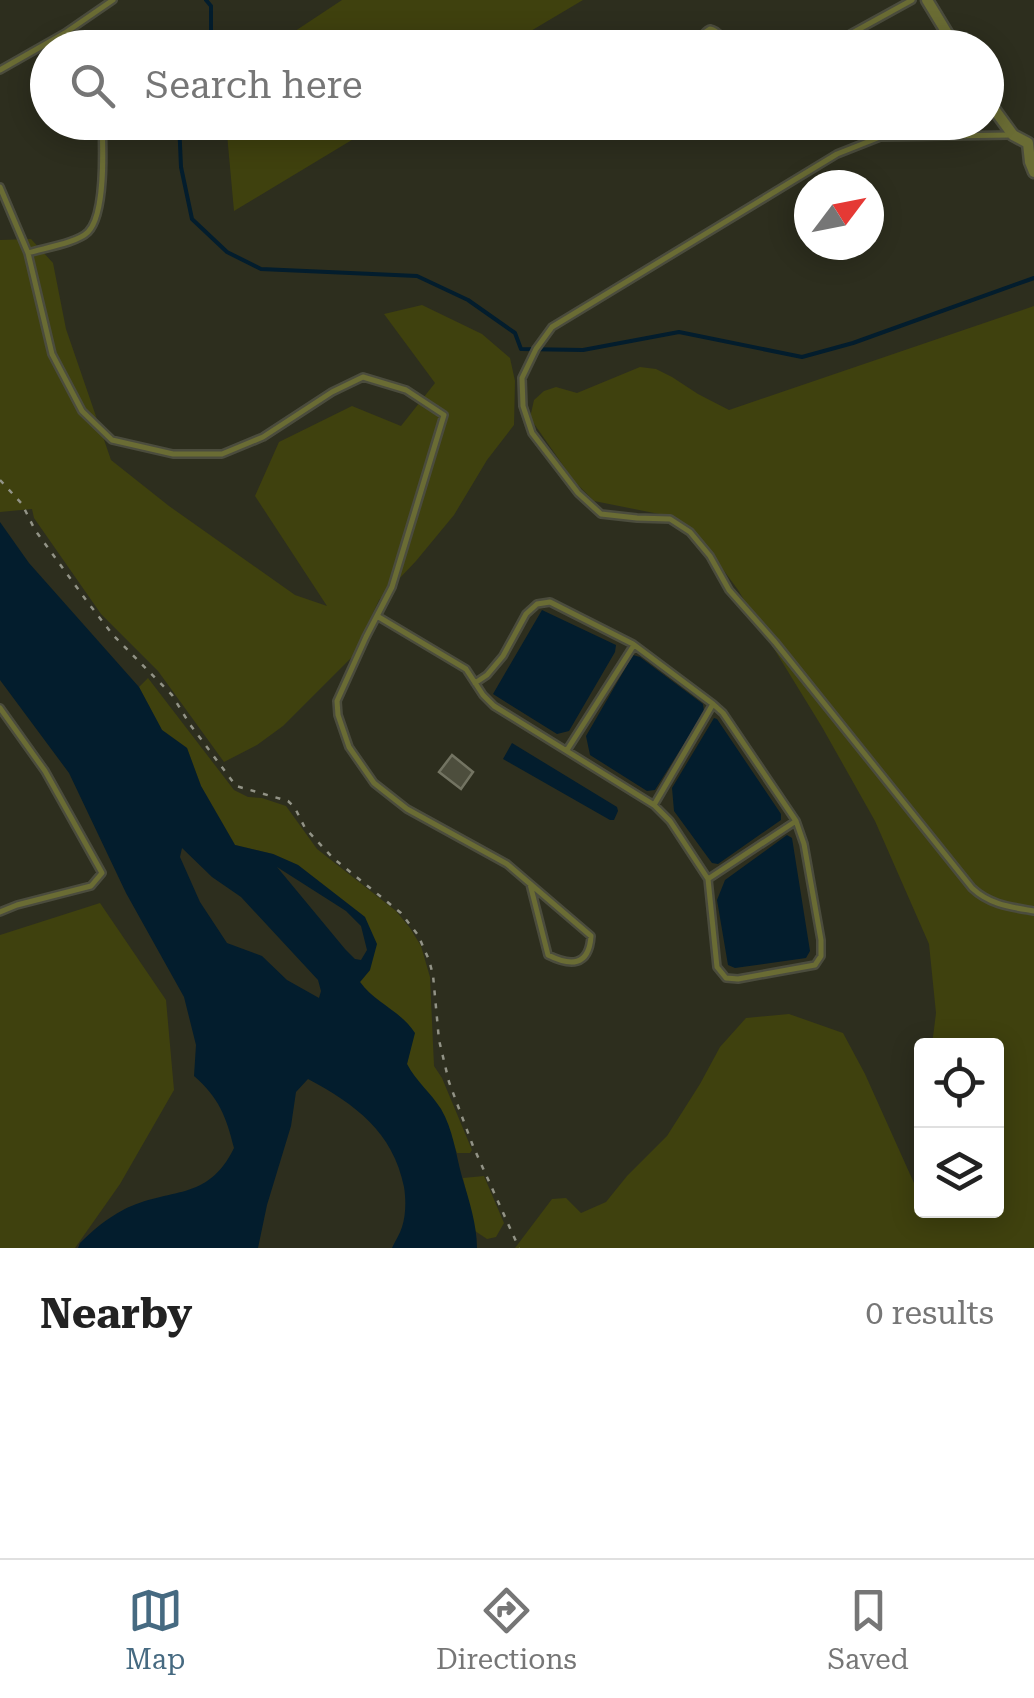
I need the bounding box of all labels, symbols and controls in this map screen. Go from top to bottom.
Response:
search box [30,30,1004,140]
icon: search [65,58,120,113]
text: Search here [145,63,363,107]
north arrow [794,170,884,260]
map controls [914,1038,1004,1218]
button: locate [914,1038,1004,1128]
button: layers [914,1128,1004,1218]
text: Nearby [40,1289,192,1338]
text: 0 results [866,1294,994,1332]
tab: Map [125,1583,185,1676]
tab: Directions [436,1583,577,1676]
tab: Saved [827,1583,909,1676]

